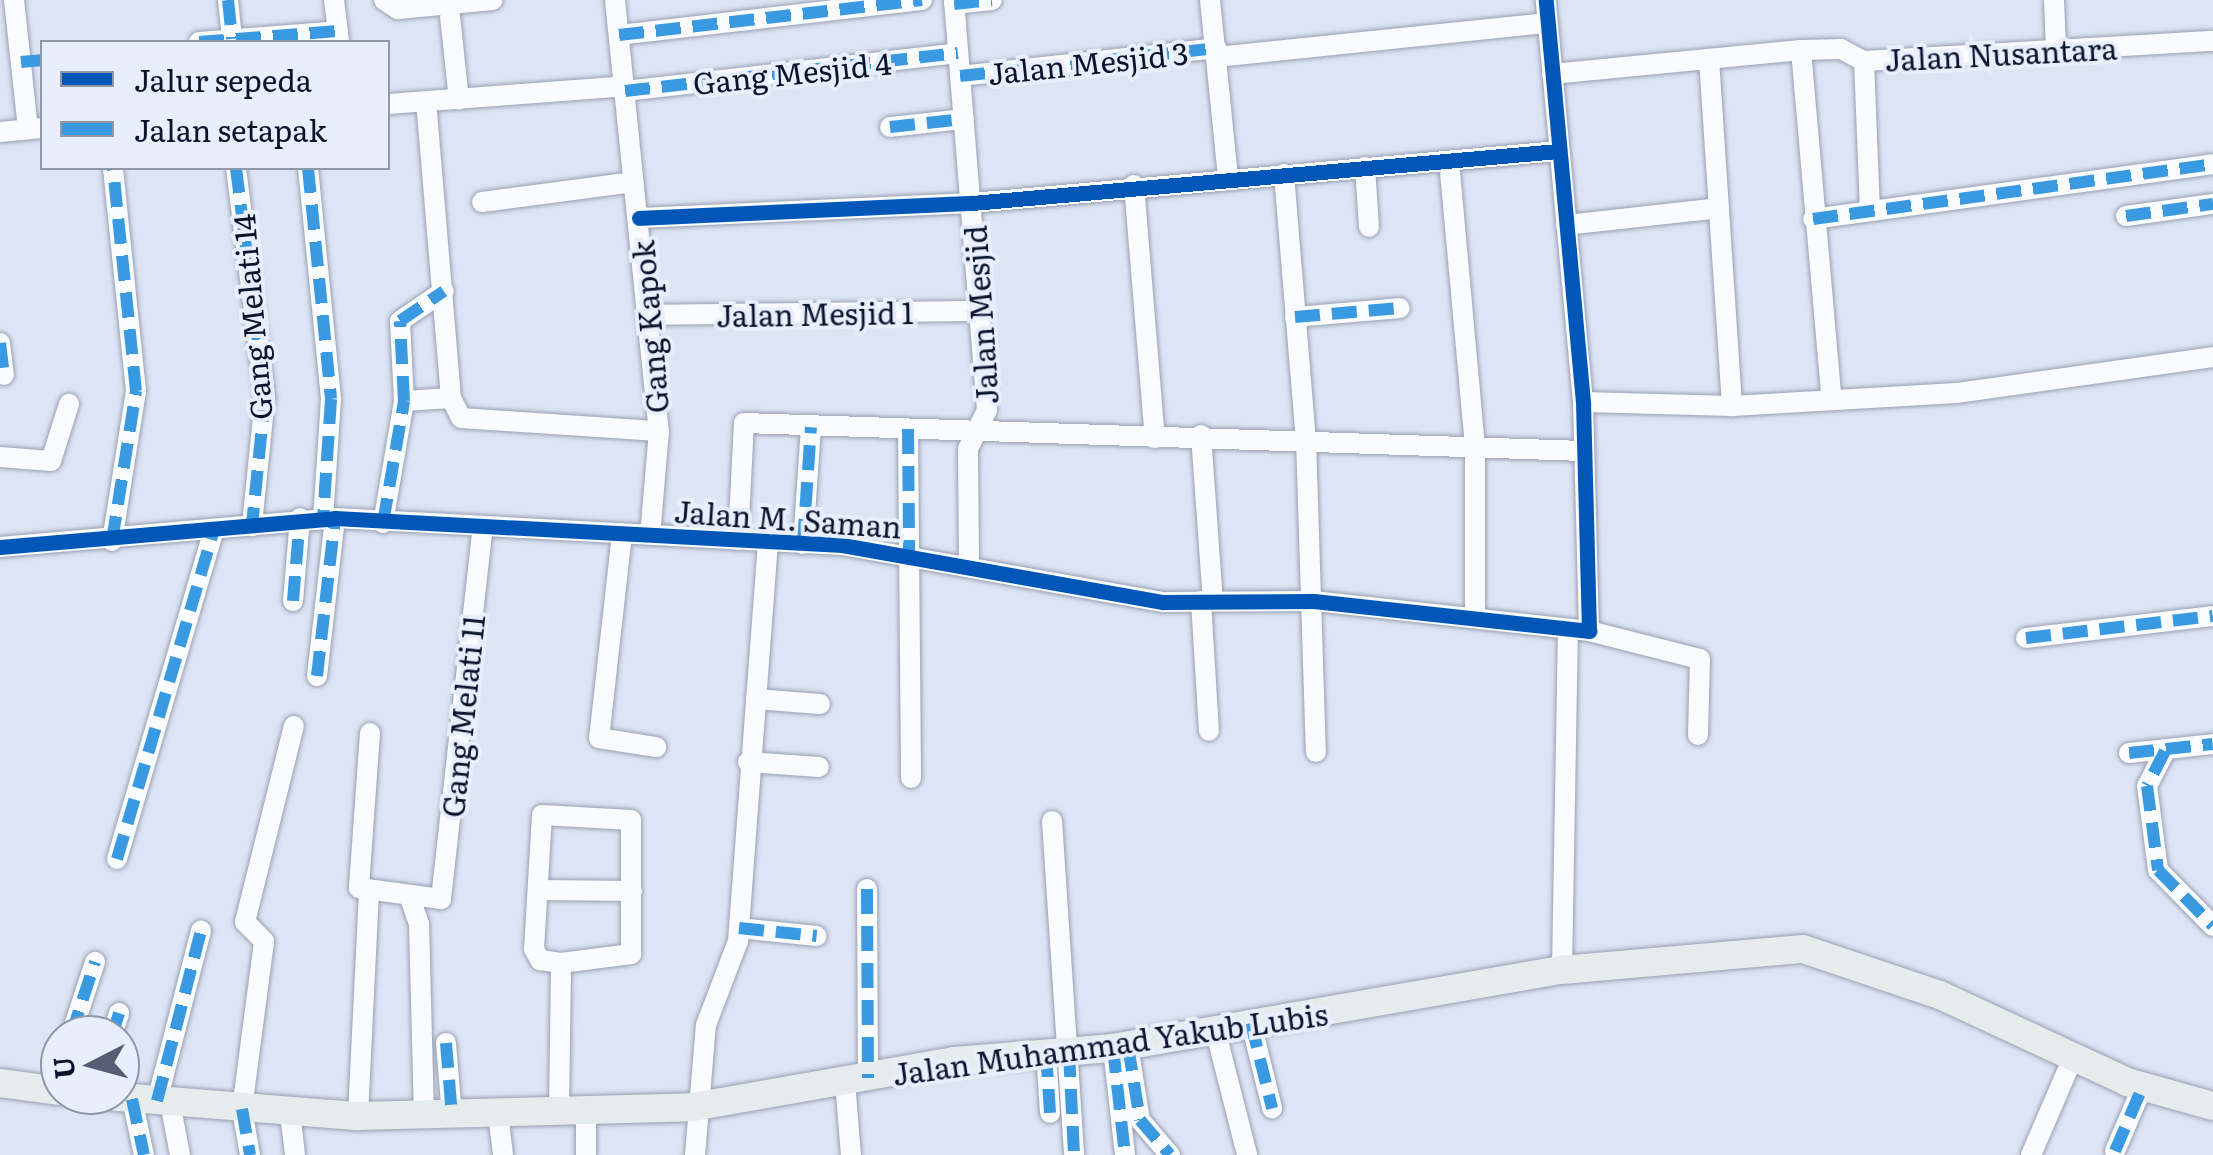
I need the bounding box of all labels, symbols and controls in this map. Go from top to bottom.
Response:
street label: Jalan Nusantara [1884,29,2118,77]
street label: Jalan Mesjid 3 [986,34,1190,90]
legend [40,40,390,170]
street label: Gang Mesjid 4 [691,44,893,100]
text: Jalur sepeda [134,57,312,101]
text: Jalan setapak [134,107,327,151]
street label: Gang Melati 14 [224,213,278,421]
street label: Jalan Mesjid [956,224,1004,406]
street label: Gang Kapok [624,239,674,415]
street label: Jalan Mesjid 1 [716,293,914,333]
street label: Jalan M. Saman [673,492,903,544]
street label: Gang Melati 11 [433,613,491,819]
street label: Jalan Muhammad Yakub Lubis [890,995,1330,1091]
north arrow [40,1015,140,1115]
text: U [40,1055,84,1081]

